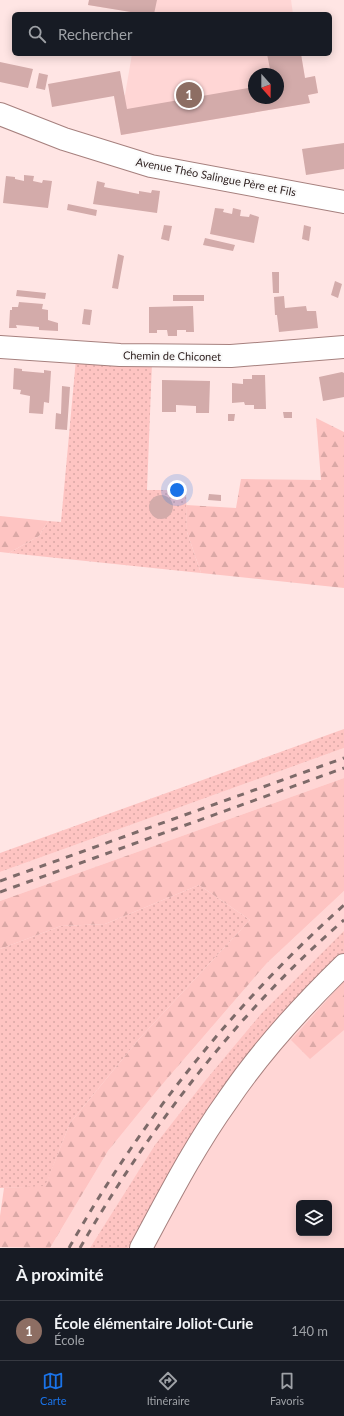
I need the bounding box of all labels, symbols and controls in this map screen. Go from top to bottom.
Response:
search box [12,12,332,56]
icon: search [26,23,48,45]
text: Rechercher [58,25,132,43]
north arrow [248,68,284,104]
pin: 1 [176,80,202,110]
street label: Avenue Théo Salingue Père et Fils [135,155,297,198]
street label: Chemin de Chiconet [123,348,221,363]
your location [167,480,187,500]
map controls [296,1200,332,1236]
button: layers [296,1200,332,1236]
text: À proximité [16,1264,104,1285]
text: École élémentaire Joliot-Curie [54,1314,253,1332]
text: 1 [25,1323,33,1339]
text: 140 m [291,1323,328,1339]
text: École [54,1332,85,1348]
tab: Carte [40,1370,67,1407]
tab: Itinéraire [147,1370,190,1407]
tab: Favoris [270,1370,304,1407]

